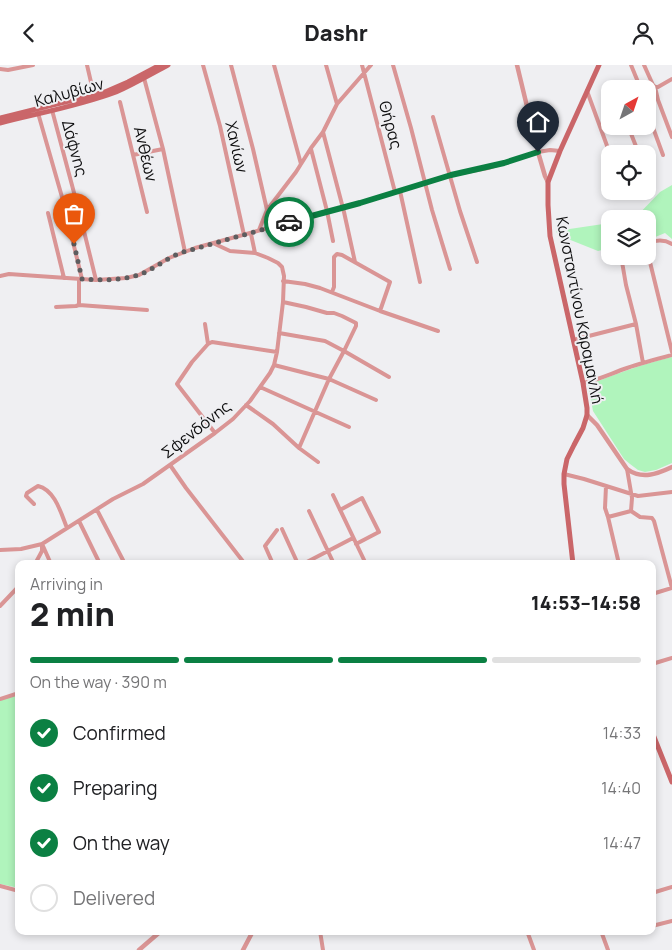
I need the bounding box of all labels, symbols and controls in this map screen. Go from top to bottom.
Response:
text: Dashr [304,18,368,48]
icon: back [15,19,43,47]
icon: person [629,19,657,47]
street label: Καλυβίων [32,72,106,112]
north arrow [601,80,656,135]
map controls [601,80,656,265]
street label: Θήρας [374,98,408,152]
pin [517,101,559,152]
icon: home [524,108,552,136]
street label: Δάφνης [57,117,93,179]
street label: Χανίων [220,119,254,175]
street label: Ανθέων [129,124,163,184]
button: locate [601,145,656,200]
pin [53,193,95,244]
courier [264,197,314,247]
icon: bag [60,200,88,228]
icon: car [275,208,303,236]
button: layers [601,210,656,265]
street label: Κωνσταντίνου Καραμανλή [551,214,609,406]
street label: Σφενδόνης [157,395,235,463]
text: Arriving in [30,573,103,595]
text: 14:53–14:58 [531,590,641,616]
text: 2 min [30,592,115,636]
text: On the way · 390 m [30,671,167,693]
icon: check [30,719,58,747]
text: Confirmed [73,720,166,746]
text: 14:33 [603,722,641,744]
icon: check [30,774,58,802]
text: Preparing [73,775,158,801]
text: 14:40 [601,777,641,799]
icon: check [30,829,58,857]
text: On the way [73,830,170,856]
text: 14:47 [603,832,641,854]
text: Delivered [73,885,155,911]

